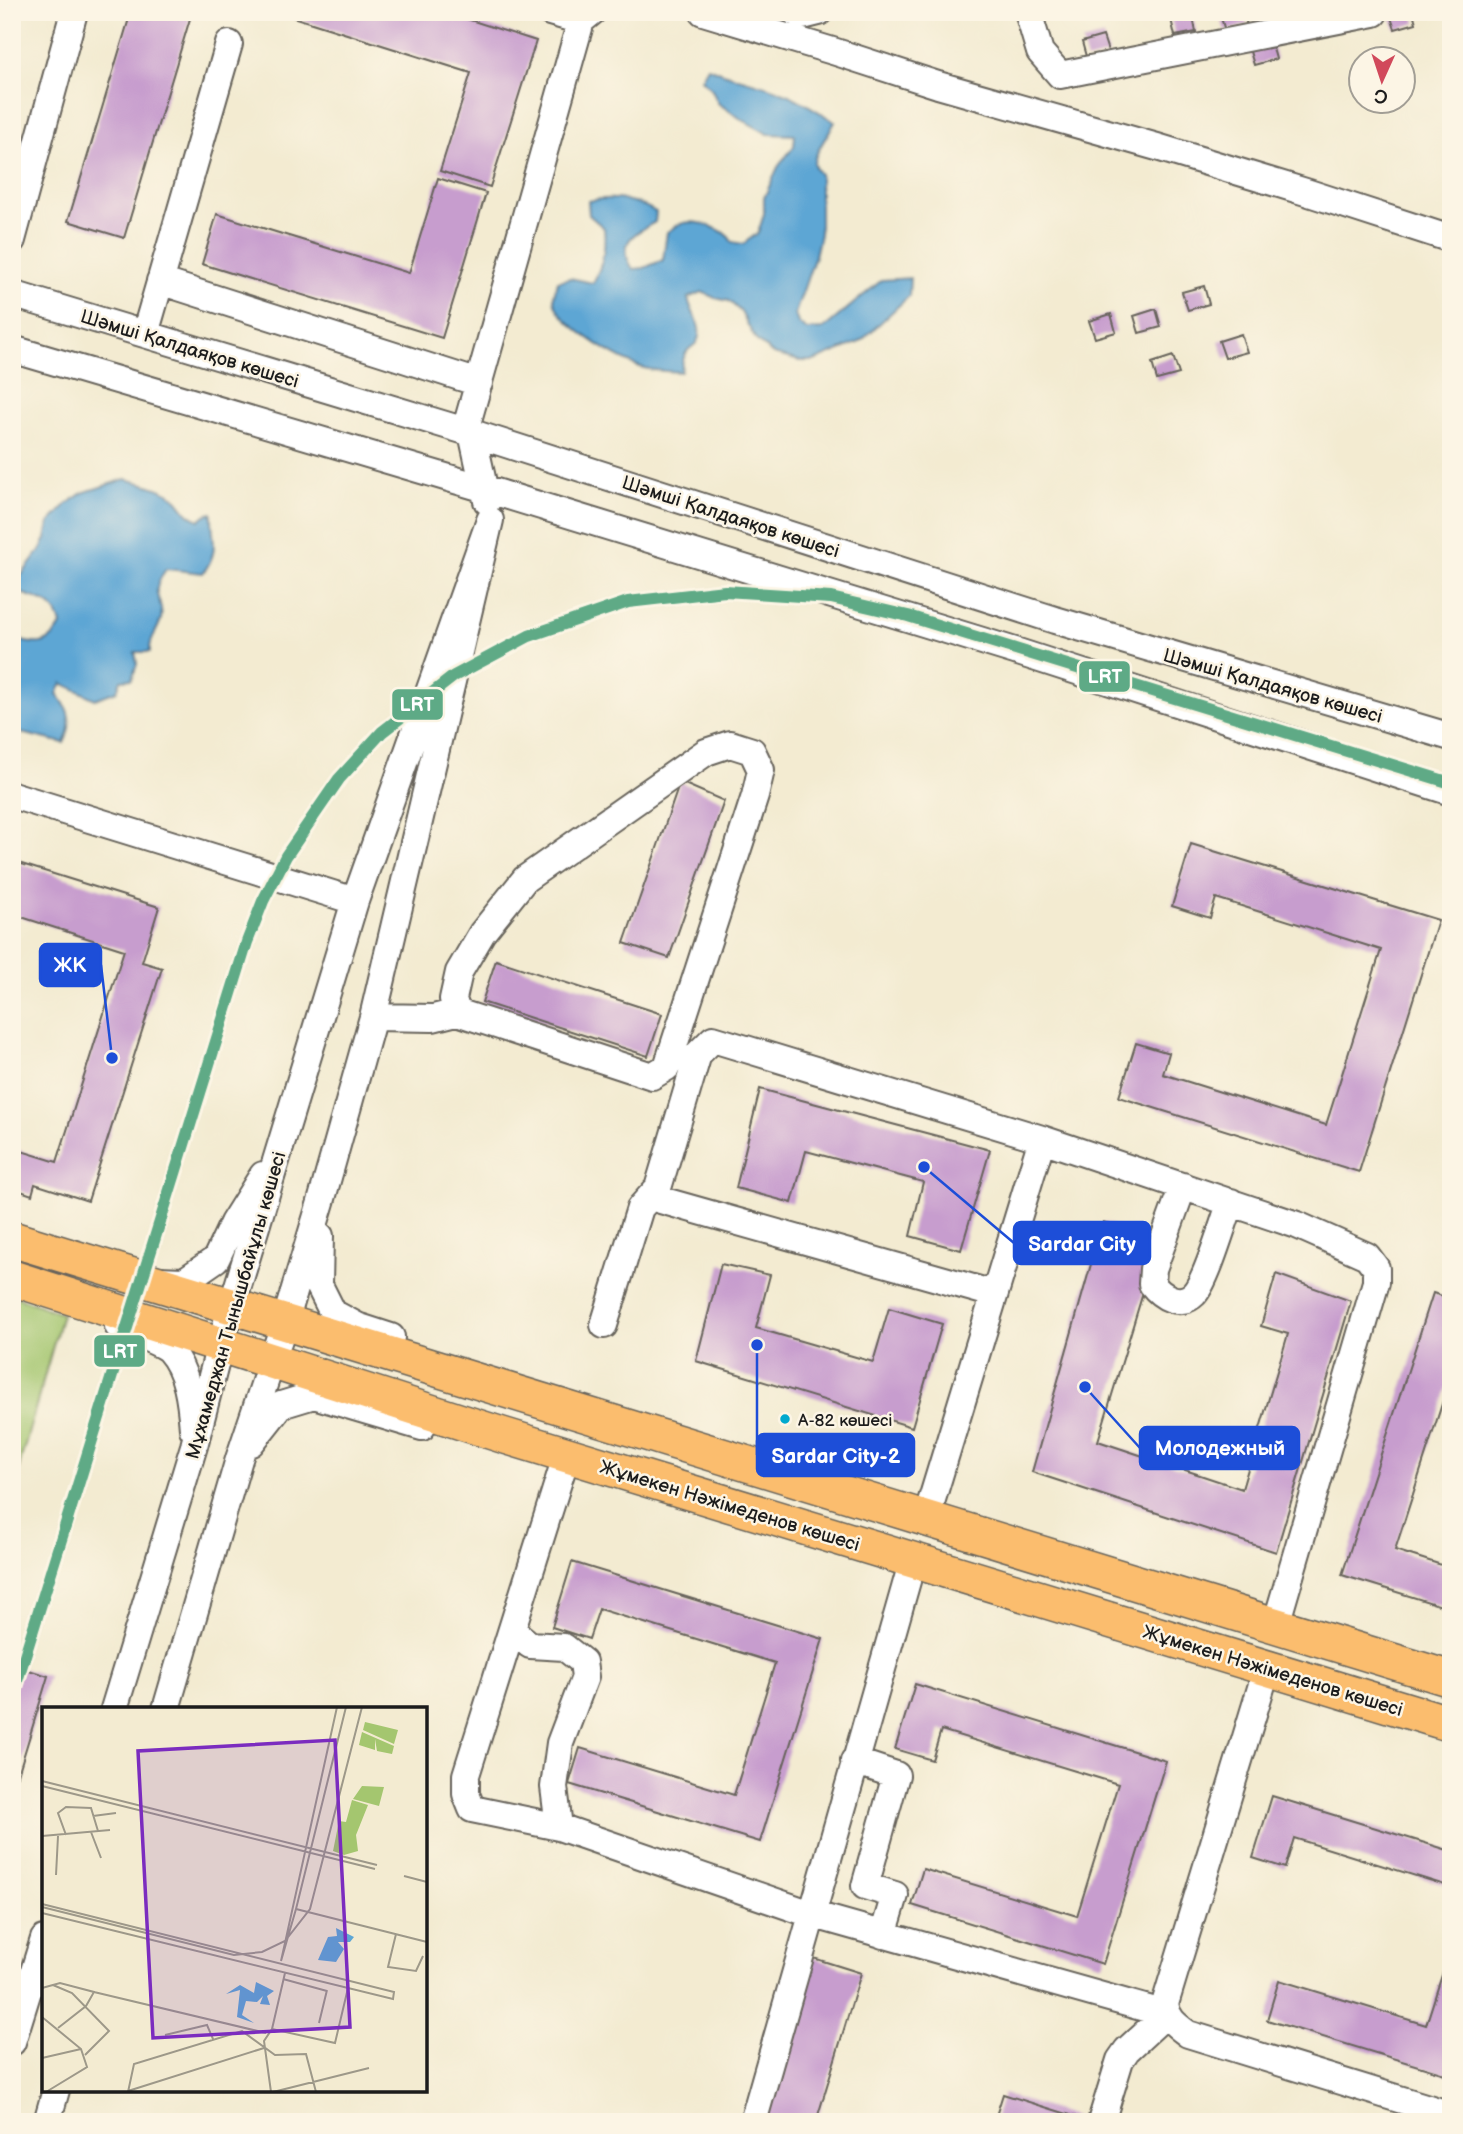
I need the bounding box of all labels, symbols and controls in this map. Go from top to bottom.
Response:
north arrow [1348,46,1418,116]
text: С [1374,84,1388,107]
street label: Шәмші Қалдаяқов көшесі [78,305,302,394]
street label: Шәмші Қалдаяқов көшесі [619,471,842,563]
street label: Шәмші Қалдаяқов көшесі [1160,644,1385,729]
line badge: LRT [1078,660,1131,693]
text: LRT [1088,666,1123,689]
line badge: LRT [391,688,444,721]
text: LRT [400,694,435,717]
callout: ЖК [40,944,101,986]
text: ЖК [54,953,87,978]
street label: Мұхамеджан Тынышбайұлы көшесі [181,1149,291,1462]
callout: Sardar City [1014,1222,1150,1264]
text: Sardar City [1028,1232,1136,1257]
line badge: LRT [93,1334,146,1368]
text: LRT [103,1341,138,1364]
place label: A-82 көшесі [798,1411,892,1431]
marker: A-82 көшесі [778,1412,792,1426]
callout: Молодежный [1140,1427,1299,1469]
callout: Sardar City-2 [757,1434,914,1476]
text: Молодежный [1155,1436,1285,1461]
text: Sardar City-2 [772,1444,901,1469]
street label: Жұмекен Нәжімеденов көшесі [597,1456,862,1557]
street label: Жұмекен Нәжімеденов көшесі [1140,1621,1405,1722]
inset map [42,1707,427,2092]

